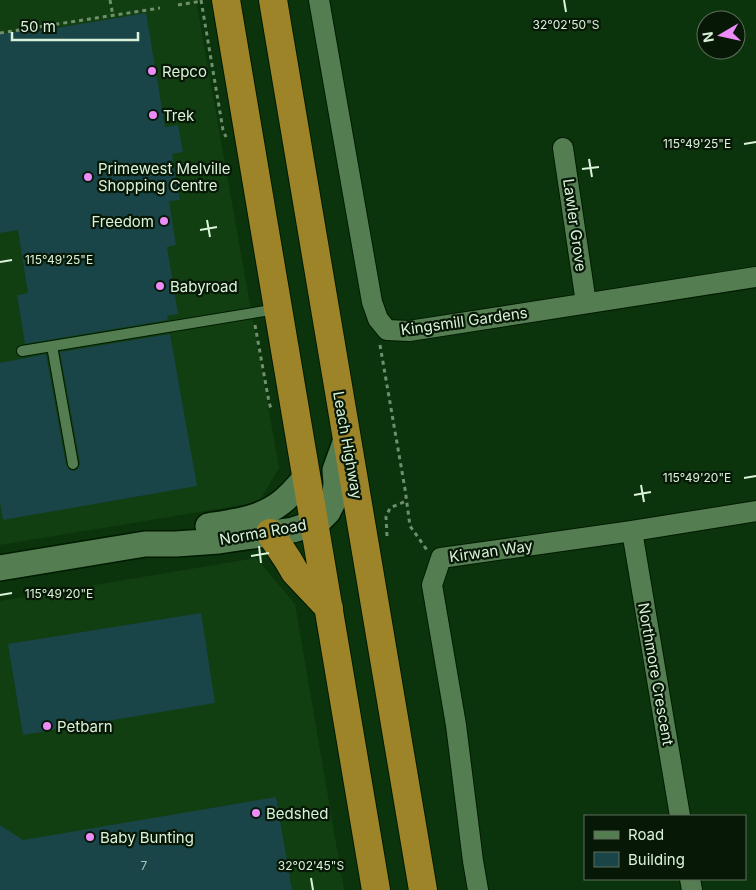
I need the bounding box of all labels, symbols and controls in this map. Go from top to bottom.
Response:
scale bar [12,10,139,42]
north arrow [696,10,746,60]
text: 50 m [20,17,56,36]
text: 32°02'50"S [533,17,600,32]
text: N [698,31,717,44]
place label: Repco [162,62,207,81]
marker: Repco [146,65,158,77]
place label: Trek [163,106,195,125]
marker: Trek [147,109,159,121]
text: 115°49'25"E [663,136,731,151]
place label: Primewest Melville Shopping Centre [98,159,231,195]
marker: Primewest Melville Shopping Centre [82,171,94,183]
street label: Lawler Grove [559,177,591,273]
place label: Freedom [91,212,154,231]
marker: Freedom [158,215,170,227]
text: 115°49'25"E [25,252,93,267]
place label: Babyroad [170,277,238,296]
marker: Babyroad [154,280,166,292]
street label: Kingsmill Gardens [399,303,529,339]
street label: Leach Highway [329,390,367,501]
text: 115°49'20"E [663,470,731,485]
street label: Norma Road [218,515,308,549]
street label: Kirwan Way [448,536,535,566]
text: 115°49'20"E [25,586,93,601]
street label: Northmore Crescent [634,601,678,747]
place label: Petbarn [57,717,113,736]
marker: Petbarn [41,720,53,732]
place label: Bedshed [266,804,328,823]
marker: Bedshed [250,807,262,819]
legend [584,815,746,880]
text: Road [628,825,664,844]
place label: Baby Bunting [100,828,194,847]
marker: Baby Bunting [84,831,96,843]
text: Building [628,850,685,869]
house number: 7 [141,858,148,873]
text: 32°02'45"S [278,858,344,873]

